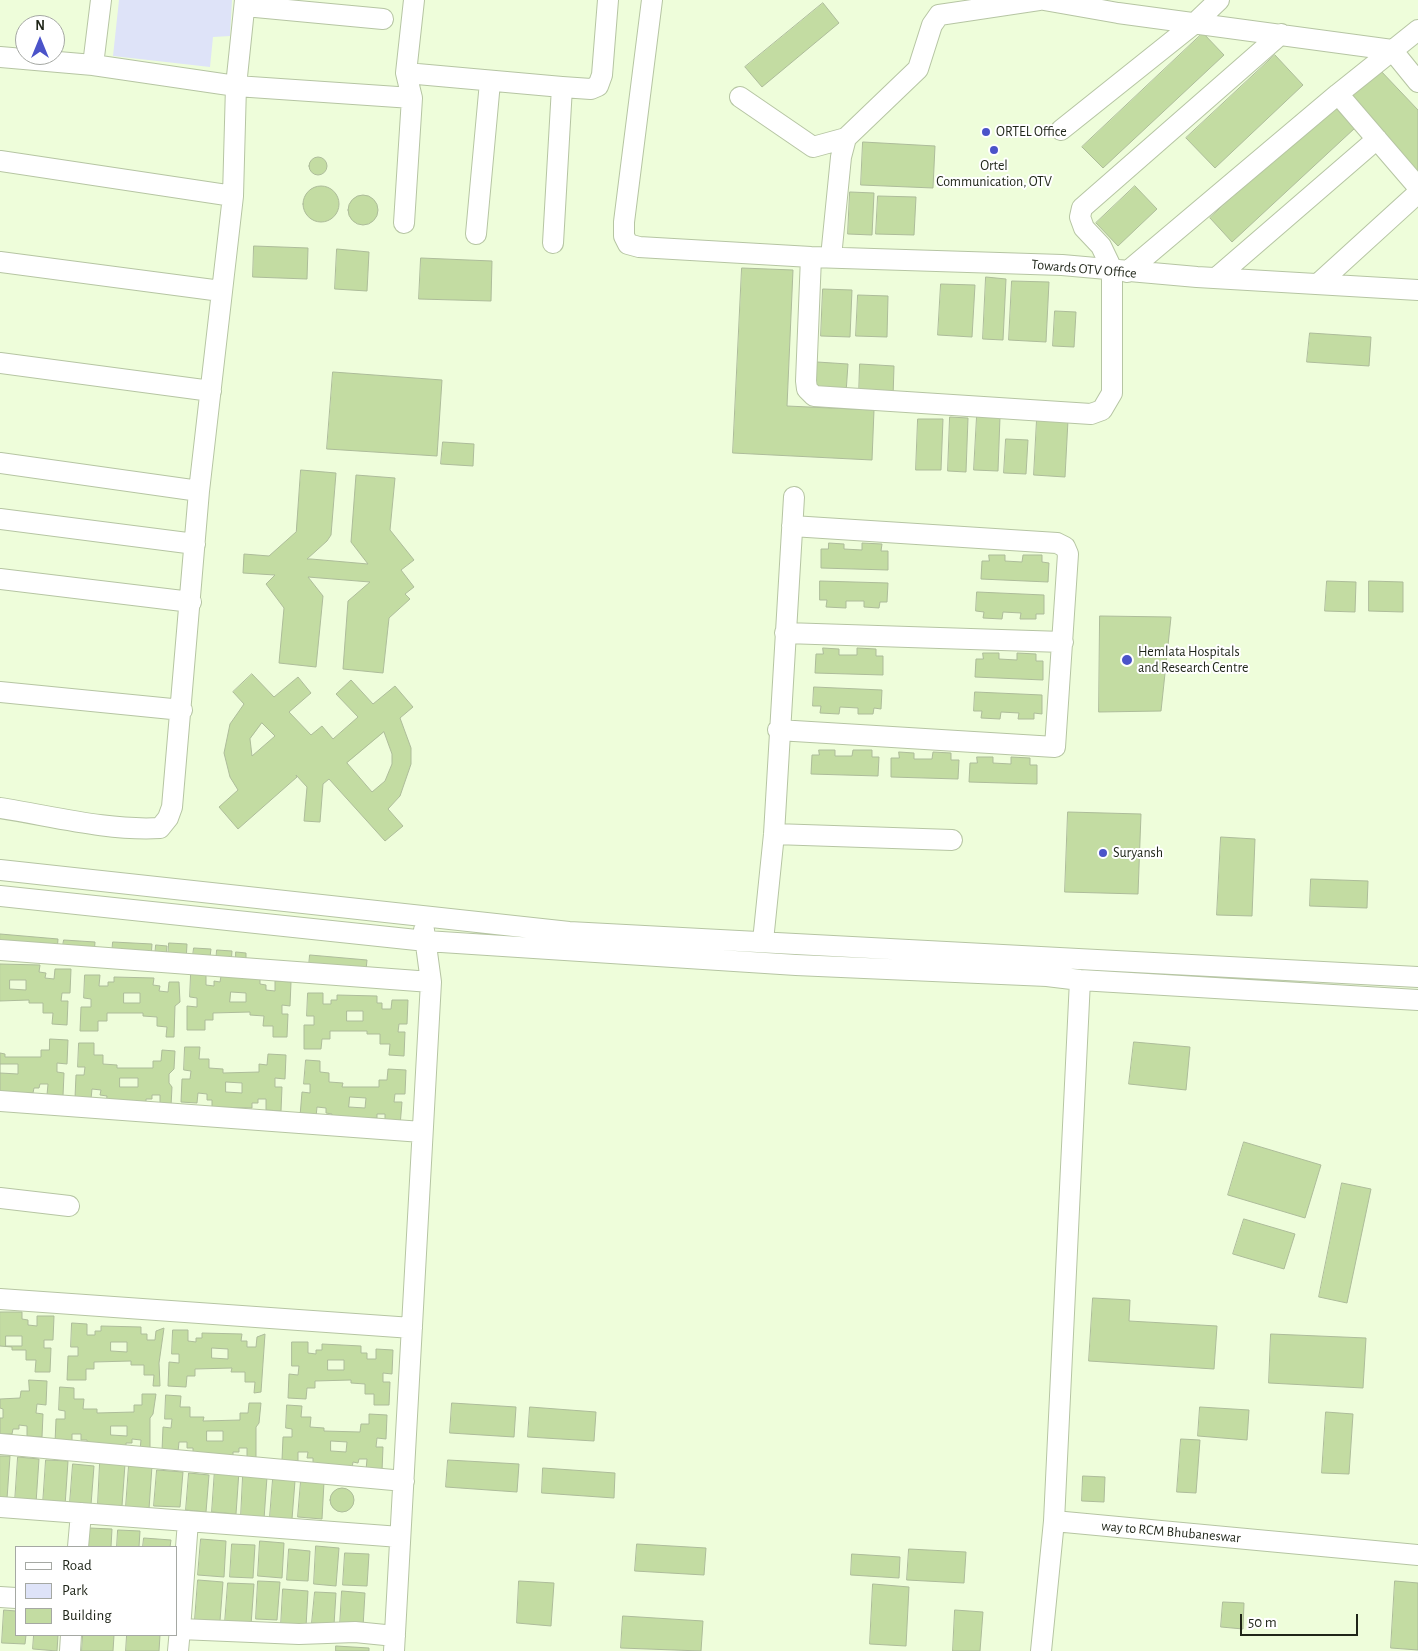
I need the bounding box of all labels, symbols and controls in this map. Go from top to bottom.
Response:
north arrow [15,15,65,65]
text: N [35,19,45,33]
place label: ORTEL Office [996,124,1067,140]
marker: ORTEL Office [980,126,992,138]
marker: Ortel Communication, OTV [988,144,1000,156]
place label: Ortel Communication, OTV [936,158,1052,190]
street label: Towards OTV Office [1031,256,1137,282]
place label: Hemlata Hospitals and Research Centre [1138,644,1248,676]
marker: Hemlata Hospitals and Research Centre [1120,653,1134,667]
place label: Suryansh [1113,845,1163,861]
marker: Suryansh [1097,847,1109,859]
street label: way to RCM Bhubaneswar [1101,1518,1241,1546]
legend [15,1546,178,1636]
text: Road [62,1558,92,1573]
text: Park [62,1583,88,1598]
scale bar [1243,1604,1360,1636]
text: Building [62,1608,112,1623]
text: 50 m [1248,1615,1277,1630]

